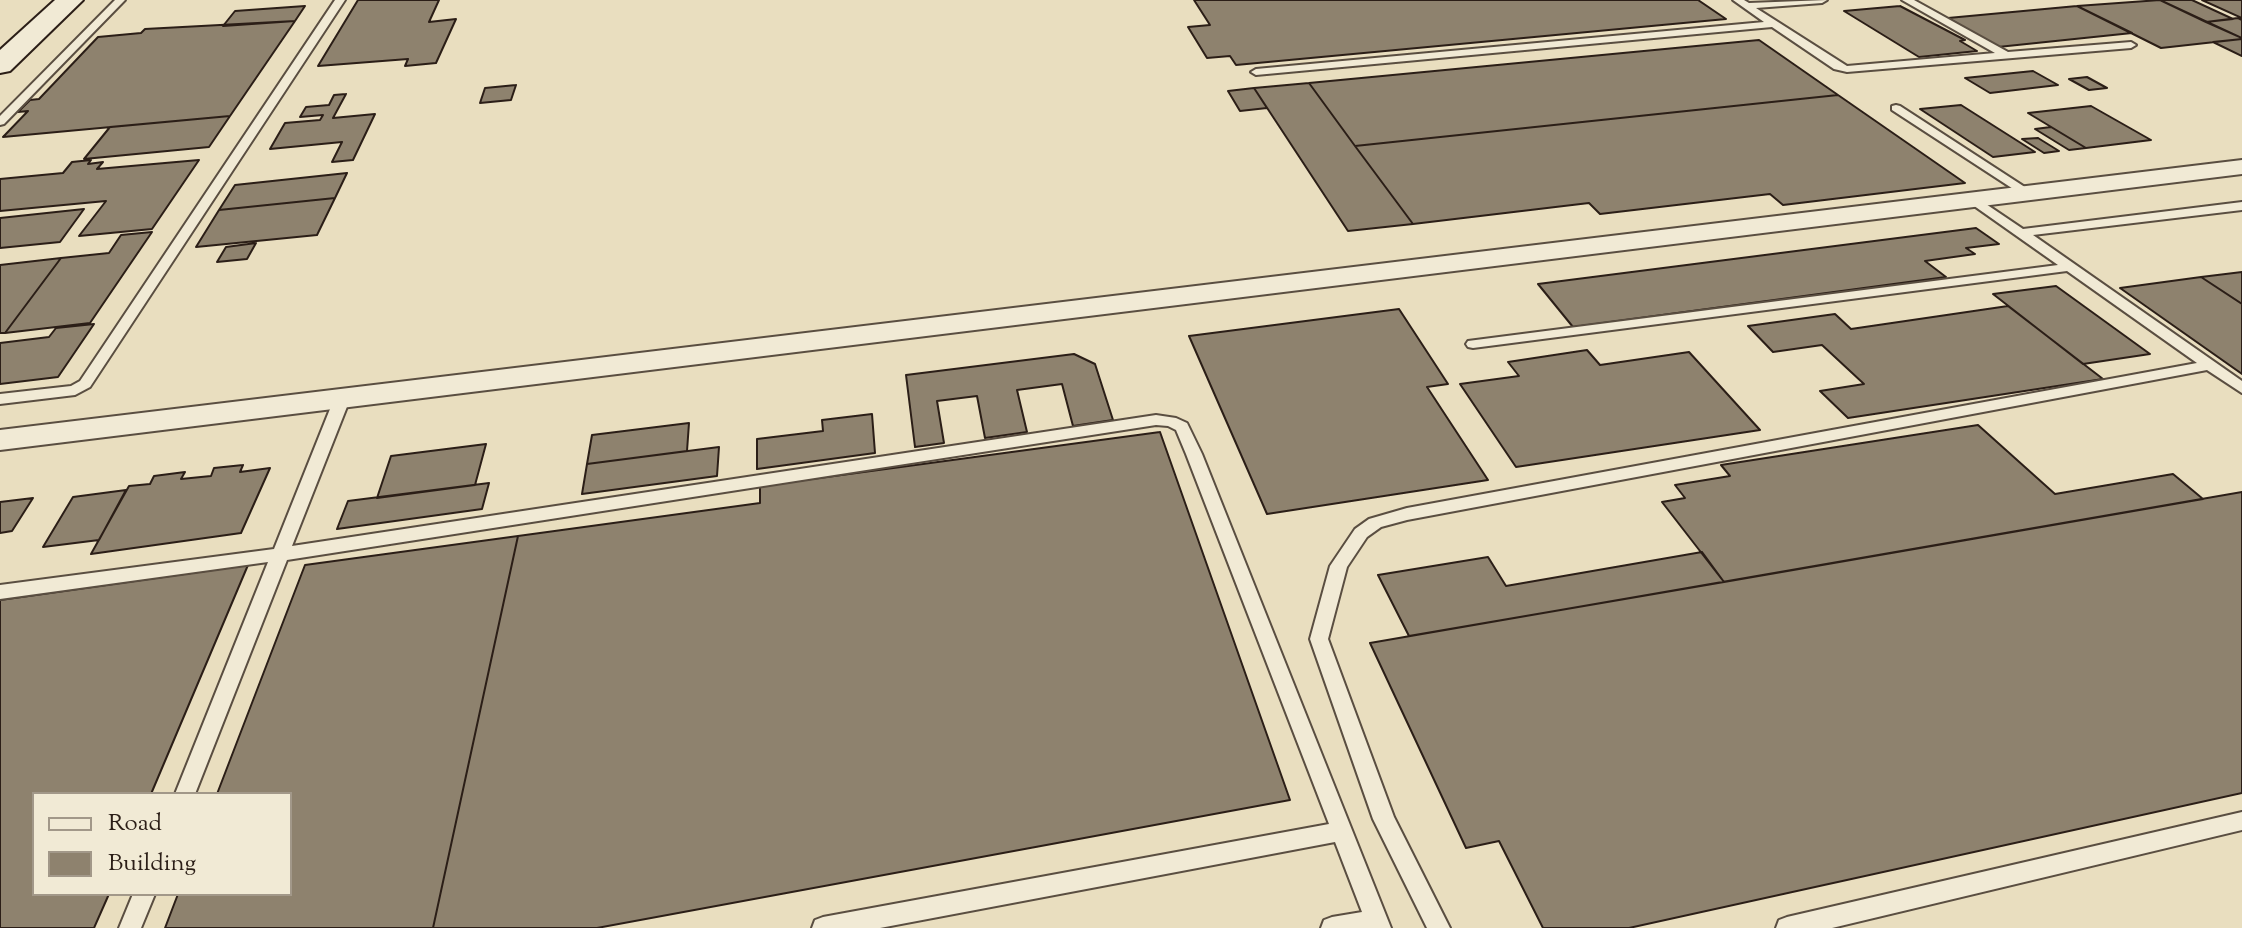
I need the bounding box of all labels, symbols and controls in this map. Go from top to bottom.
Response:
legend [32,792,292,896]
text: Road [108,807,162,841]
text: Building [108,847,196,881]

